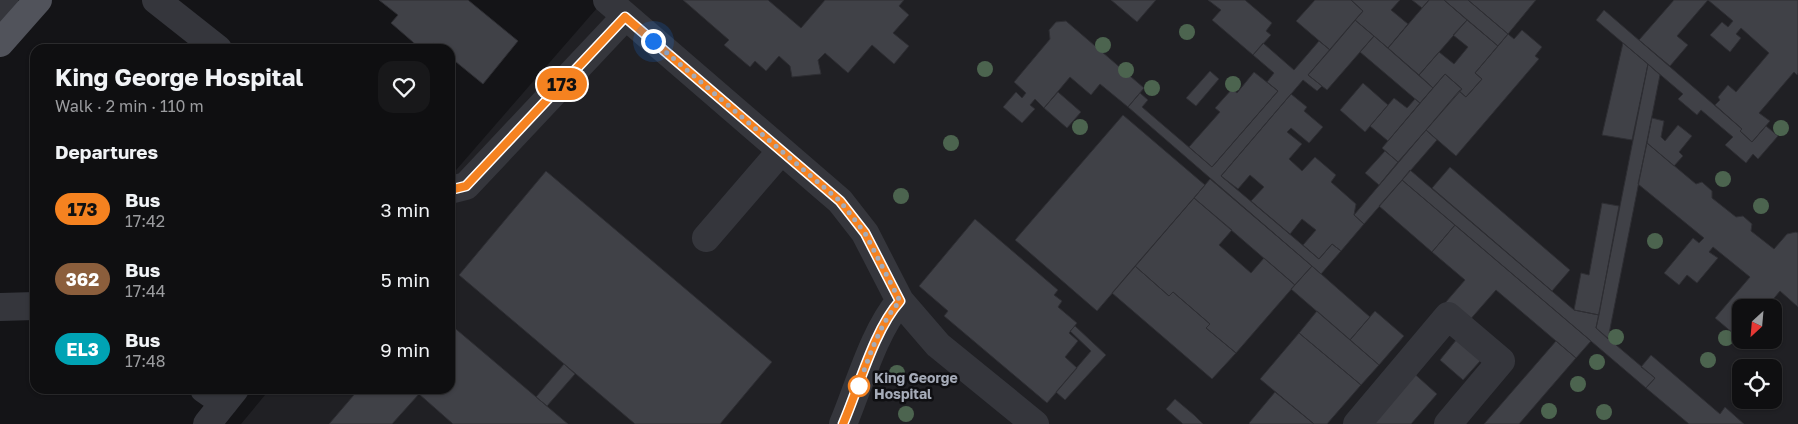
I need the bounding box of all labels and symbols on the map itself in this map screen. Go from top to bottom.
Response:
your location [641,29,666,54]
line badge: 173 [533,68,591,100]
north arrow [1732,299,1782,349]
place label: King George Hospital [874,369,958,402]
marker: King George Hospital [848,375,870,397]

